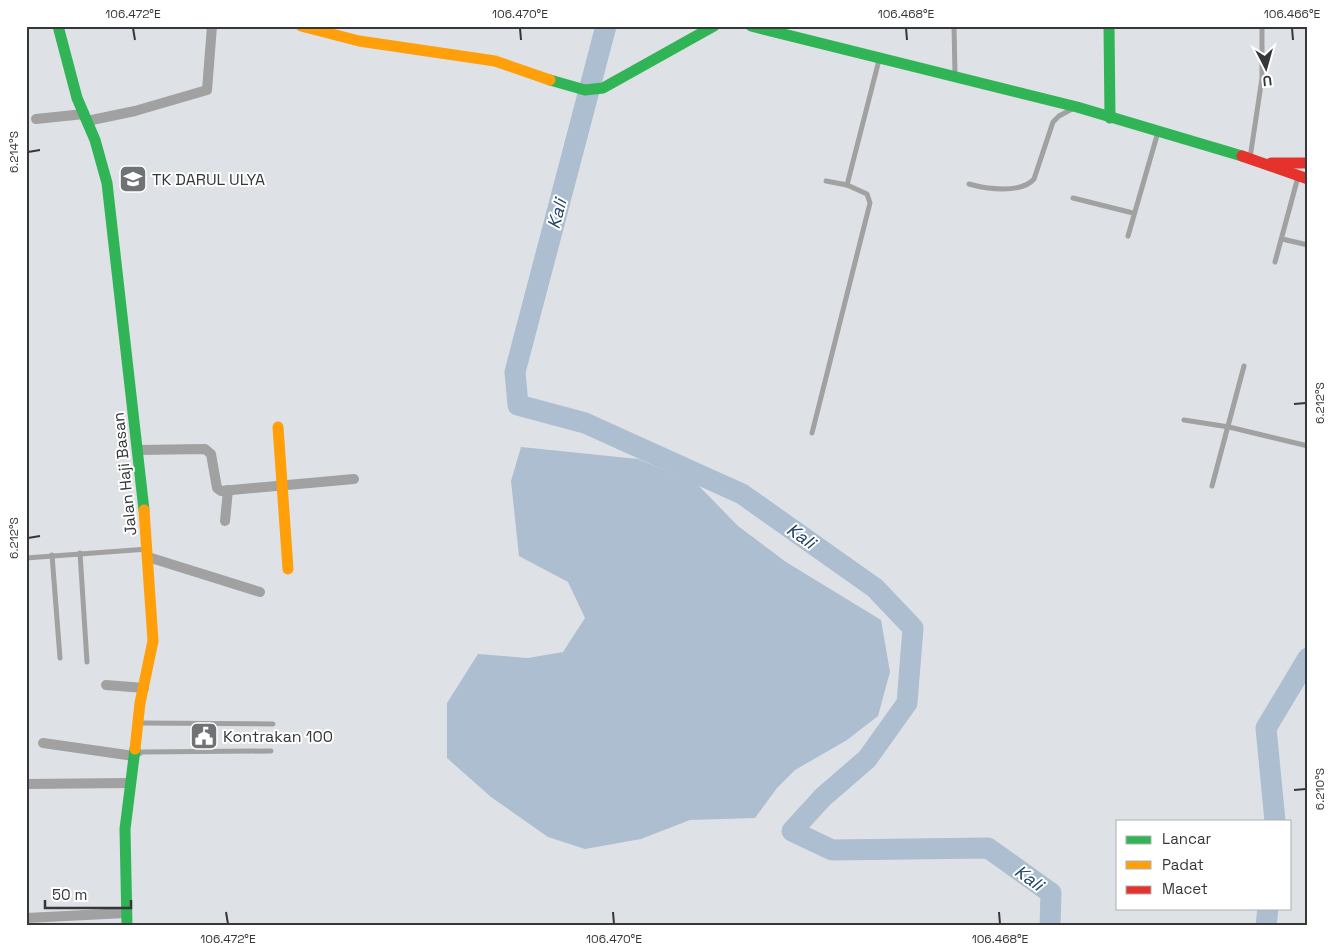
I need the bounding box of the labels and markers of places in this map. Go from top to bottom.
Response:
school or university icon: TK DARUL ULYA [118,164,148,194]
place label: TK DARUL ULYA [152,169,265,190]
public building icon: Kontrakan 100 [189,721,219,751]
place label: Kontrakan 100 [223,726,333,747]

